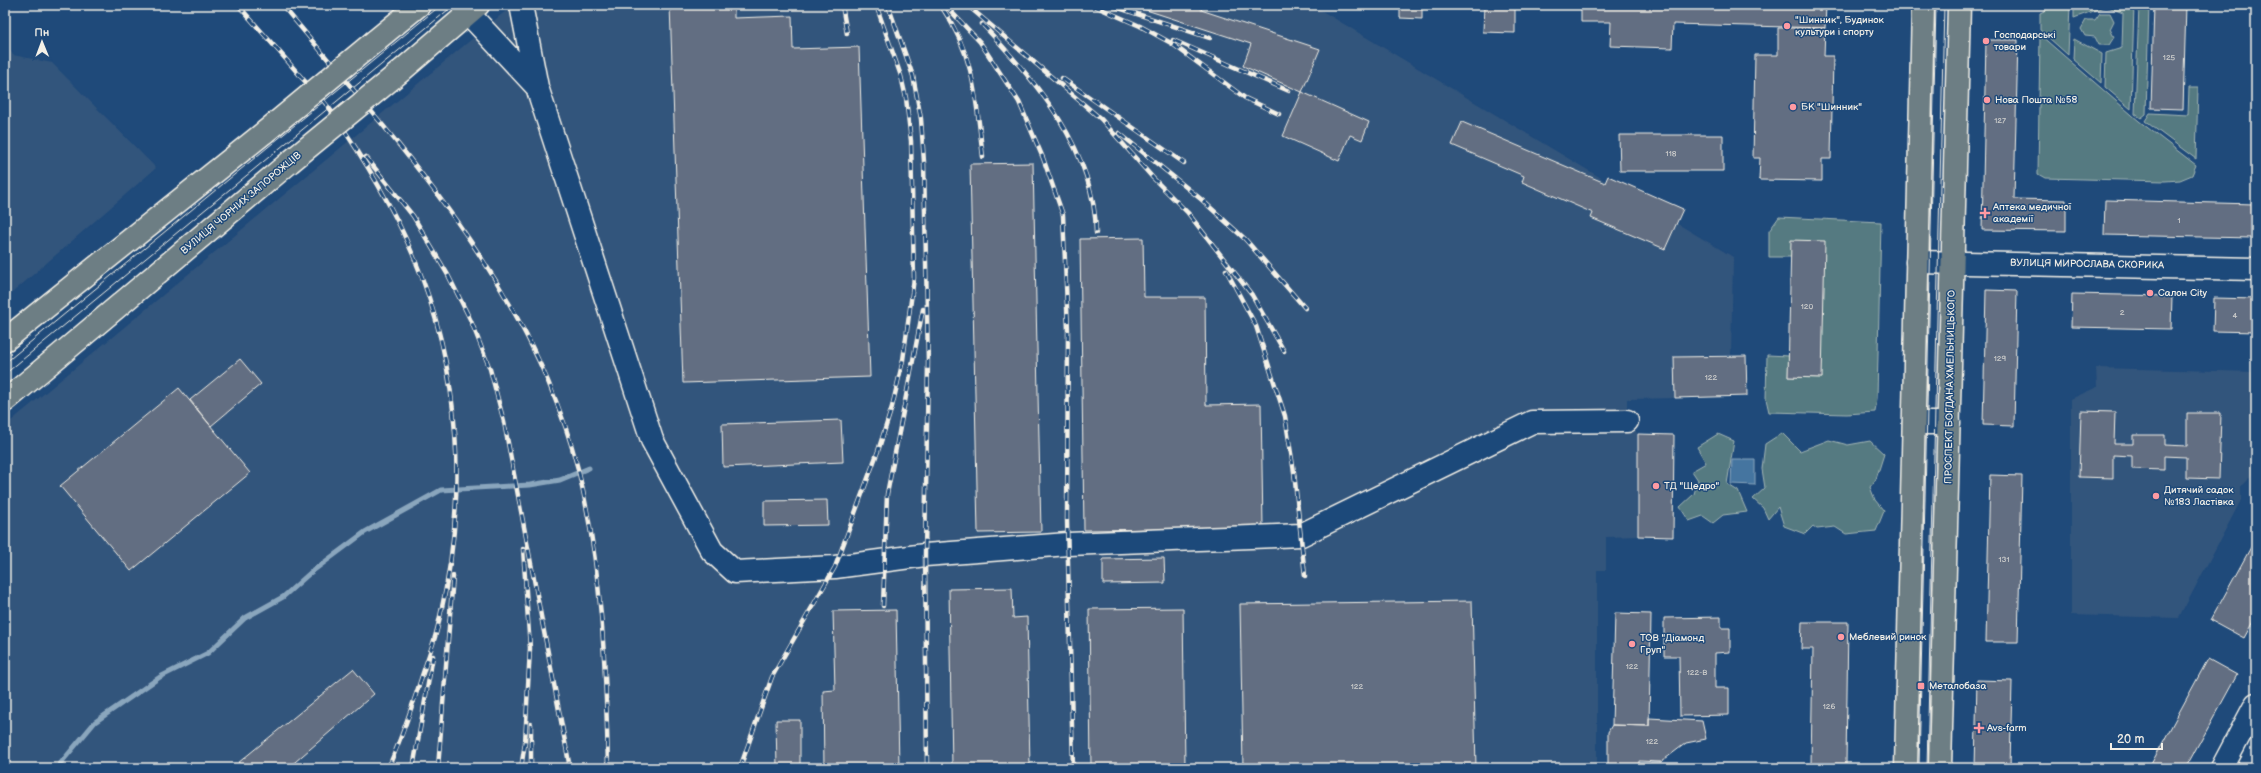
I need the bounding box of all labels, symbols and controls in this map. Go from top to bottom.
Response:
place label: "Шинник", Будинок культури і спорту [1795,14,1885,38]
marker: "Шинник", Будинок культури і спорту [1782,21,1792,31]
north arrow [22,22,62,62]
text: Пн [34,26,49,39]
place label: Господарські товари [1994,29,2056,53]
marker: Господарські товари [1981,36,1991,46]
house number: 125 [2163,53,2176,62]
place label: Нова Пошта №58 [1995,94,2077,106]
marker: Нова Пошта №58 [1982,95,1992,105]
place label: БК "Шинник" [1801,101,1862,113]
marker: БК "Шинник" [1788,102,1798,112]
house number: 127 [1994,116,2006,125]
street label: ВУЛИЦЯ ЧОРНИХ ЗАПОРОЖЦІВ [179,149,304,257]
house number: 118 [1666,149,1677,158]
place label: Аптека медичної академії [1992,201,2072,225]
marker: Аптека медичної академії [1980,208,1990,218]
house number: 1 [2177,216,2181,225]
street label: ВУЛИЦЯ МИРОСЛАВА СКОРИКА [2010,257,2165,271]
place label: Салон City [2158,287,2207,299]
marker: Салон City [2145,288,2155,298]
street label: ПРОСПЕКТ БОГДАНА ХМЕЛЬНИЦЬКОГО [1942,290,1958,484]
house number: 120 [1801,302,1814,311]
house number: 2 [2120,308,2125,317]
house number: 4 [2233,311,2238,320]
house number: 129 [1994,354,2007,363]
house number: 122 [1705,373,1718,382]
place label: ТД "Щедро" [1664,480,1720,492]
marker: ТД "Щедро" [1651,481,1661,491]
place label: Дитячий садок №183 Ластівка [2164,484,2234,508]
marker: Дитячий садок №183 Ластівка [2151,491,2161,501]
house number: 131 [1998,555,2010,564]
place label: Меблевий ринок [1849,631,1927,643]
place label: ТОВ "Діамонд Груп" [1640,632,1704,656]
marker: Меблевий ринок [1836,632,1846,642]
marker: ТОВ "Діамонд Груп" [1627,639,1637,649]
house number: 122 [1626,662,1639,671]
house number: 122-В [1687,668,1707,677]
place label: Металобаза [1929,680,1986,692]
marker: Металобаза [1916,681,1926,691]
house number: 122 [1351,682,1364,691]
house number: 126 [1823,702,1835,711]
place label: Avs-farm [1987,722,2027,734]
marker: Avs-farm [1974,723,1984,733]
scale bar [2111,725,2162,751]
text: 20 m [2117,732,2144,747]
house number: 122 [1646,737,1659,746]

